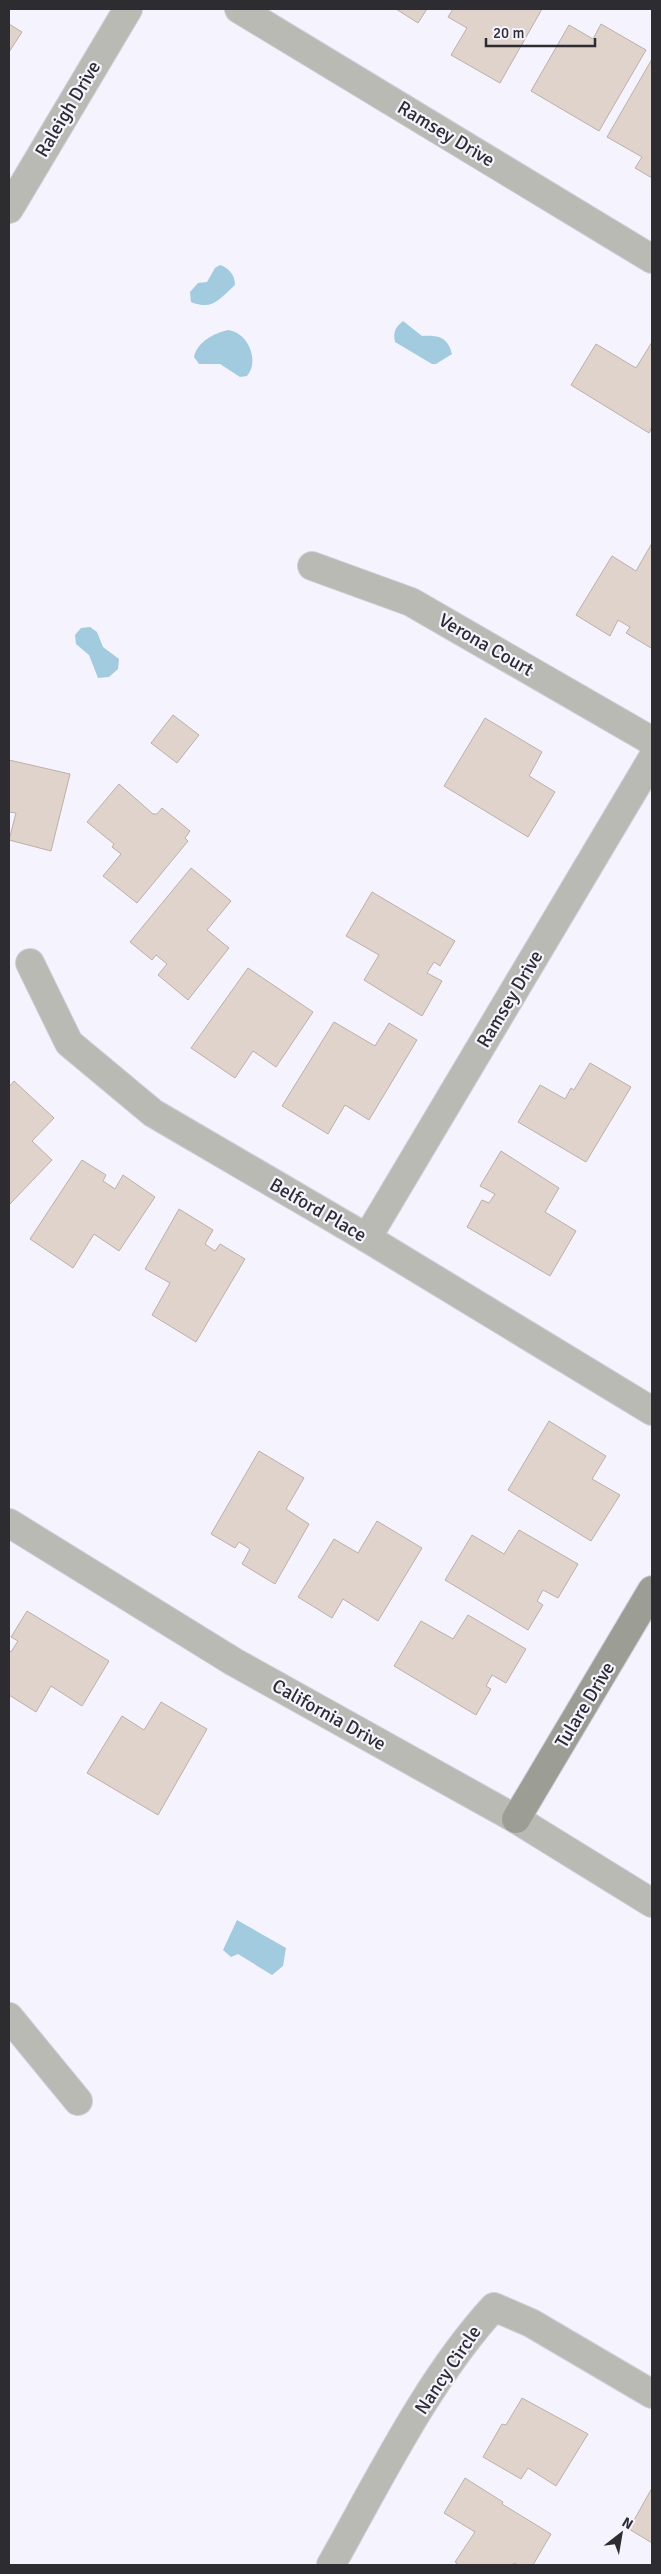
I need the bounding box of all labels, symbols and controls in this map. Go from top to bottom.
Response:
scale bar [486,15,595,47]
text: 20 m [493,24,524,42]
street label: Raleigh Drive [30,57,106,161]
street label: Ramsey Drive [393,96,499,172]
street label: Verona Court [434,608,538,682]
street label: Ramsey Drive [472,946,548,1052]
street label: Belford Place [265,1173,371,1247]
street label: Tulare Drive [550,1658,620,1752]
street label: California Drive [268,1674,390,1756]
street label: Nancy Circle [410,2321,486,2419]
north arrow [596,2509,646,2559]
text: N [619,2513,636,2533]

